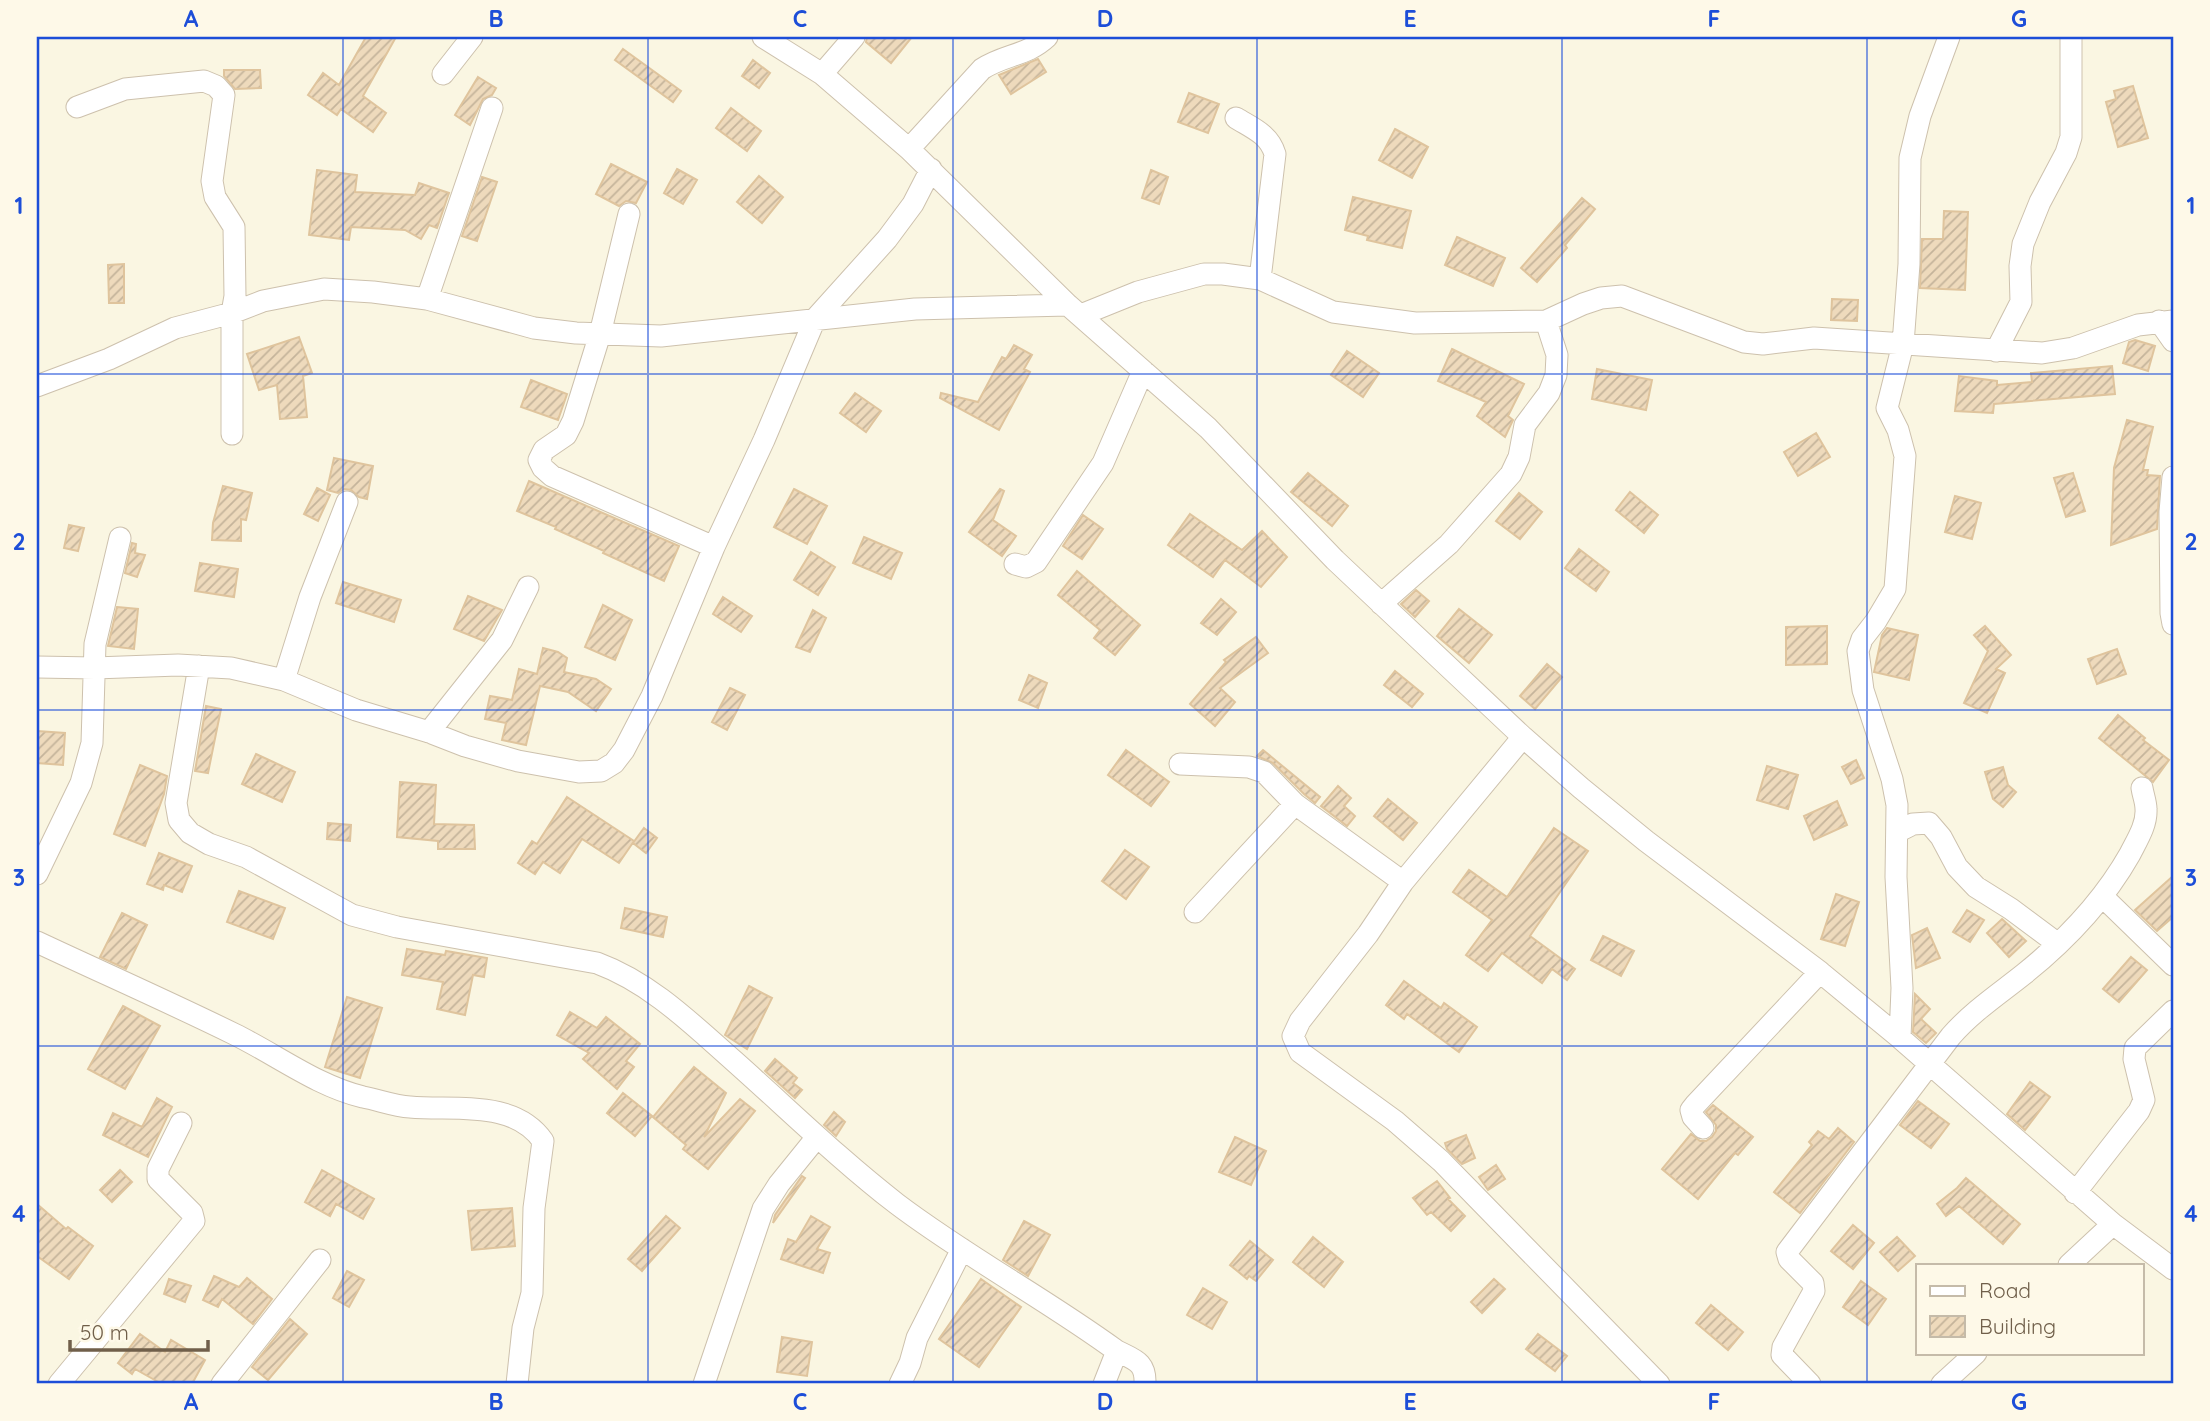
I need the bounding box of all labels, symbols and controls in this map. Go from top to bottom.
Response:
text: A [184,4,199,33]
text: B [488,4,504,33]
text: C [793,4,807,33]
text: D [1097,4,1113,33]
text: E [1403,4,1417,33]
text: F [1708,4,1720,33]
text: G [2011,4,2027,33]
text: 1 [15,191,23,220]
text: 1 [2187,191,2195,220]
text: 2 [12,527,26,556]
text: 2 [2184,527,2198,556]
text: 3 [13,863,25,892]
text: 3 [2185,863,2197,892]
text: 4 [12,1199,26,1228]
text: 4 [2184,1199,2198,1228]
legend [1916,1264,2144,1354]
text: Road [1979,1277,2031,1303]
scale bar [70,1309,208,1353]
text: Building [1979,1313,2056,1339]
text: 50 m [80,1319,129,1345]
text: A [184,1387,199,1416]
text: B [488,1387,504,1416]
text: C [793,1387,807,1416]
text: D [1097,1387,1113,1416]
text: E [1403,1387,1417,1416]
text: F [1708,1387,1720,1416]
text: G [2011,1387,2027,1416]

